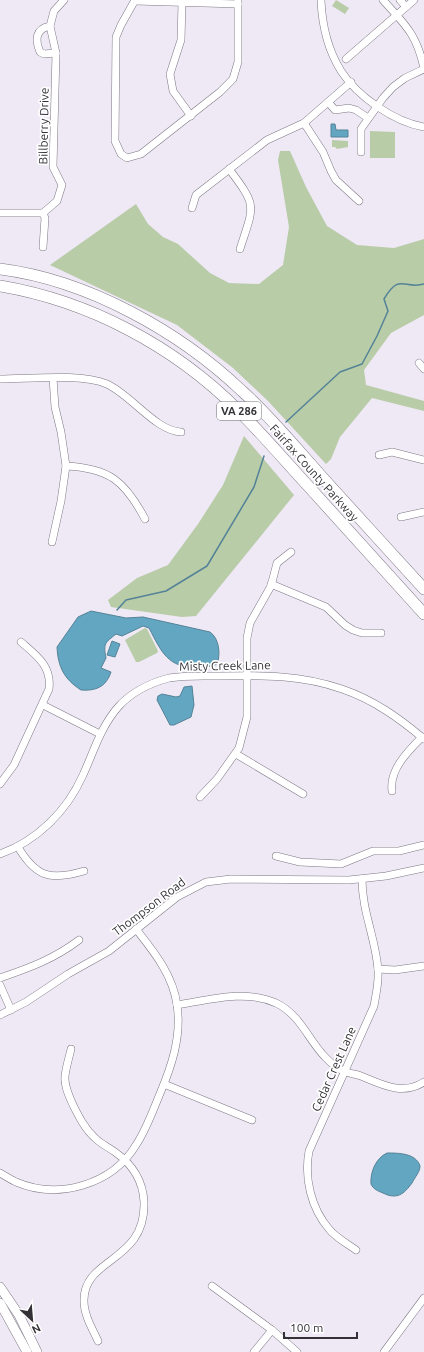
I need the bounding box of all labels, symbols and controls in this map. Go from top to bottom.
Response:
street label: Billberry Drive [36,88,51,164]
road number: VA 286 [217,402,261,420]
street label: Fairfax County Parkway [268,422,361,524]
street label: Misty Creek Lane [179,658,271,673]
street label: Thompson Road [110,875,188,938]
street label: Cedar Crest Lane [309,1024,358,1113]
north arrow [12,1300,52,1340]
scale bar [284,1314,357,1340]
text: 100 m [290,1321,323,1334]
text: N [30,1322,43,1336]

